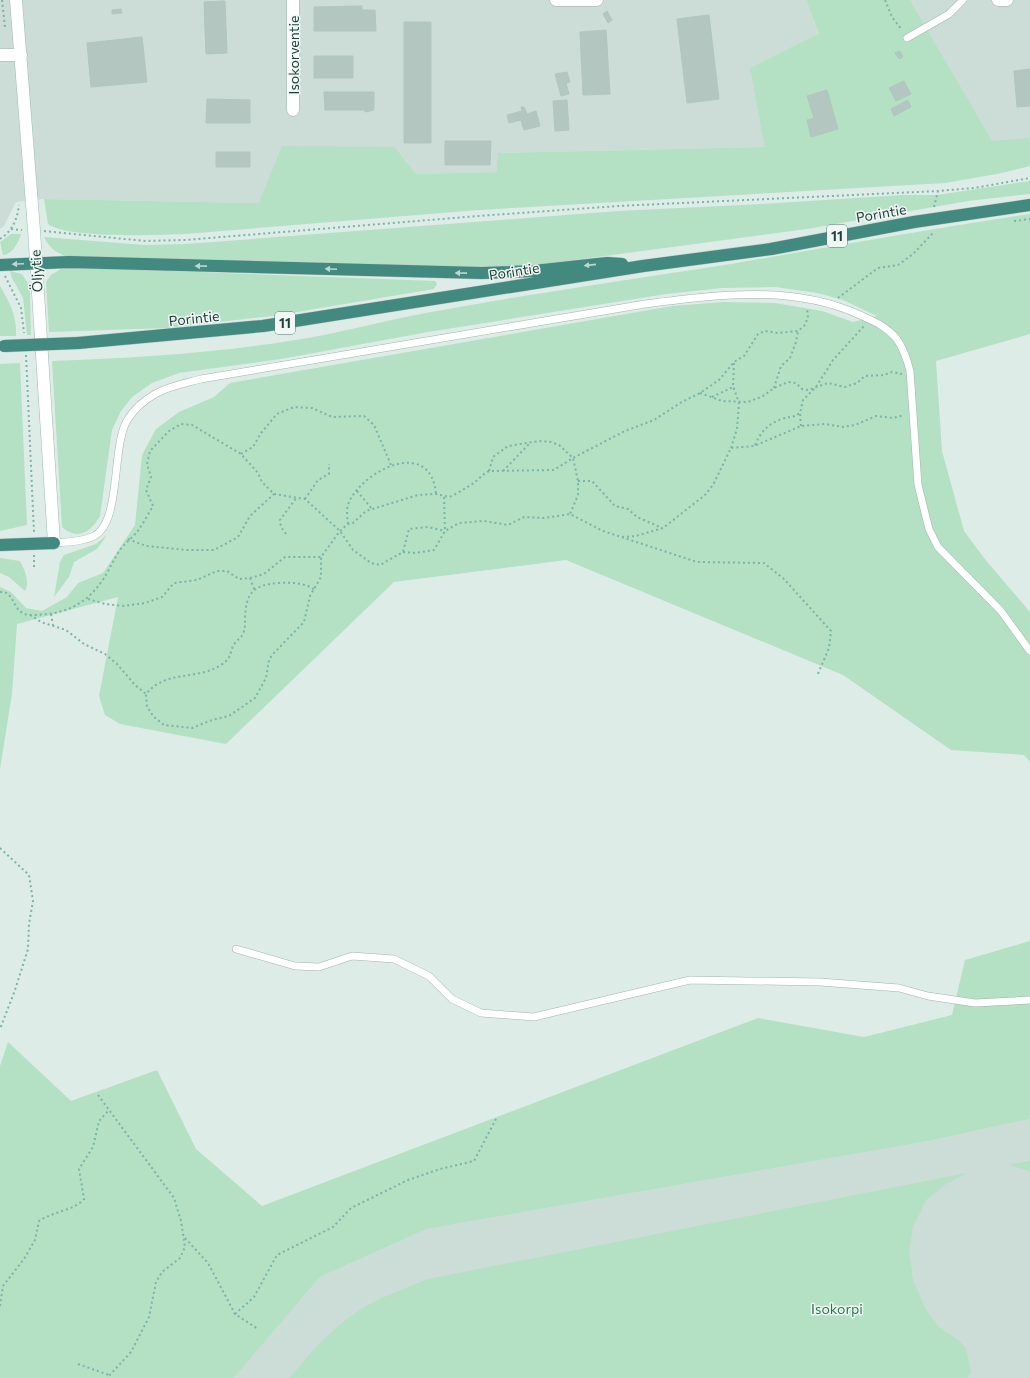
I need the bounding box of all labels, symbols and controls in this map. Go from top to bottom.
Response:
street label: Isokorventie [285,16,302,94]
street label: Porintie [854,200,908,226]
road number: 11 [827,225,847,247]
street label: Öljytie [26,249,46,293]
street label: Porintie [488,259,540,283]
one-way arrow [12,260,24,267]
one-way arrow [584,262,596,268]
one-way arrow [194,263,207,269]
one-way arrow [324,266,337,272]
one-way arrow [454,270,467,276]
street label: Porintie [168,307,220,329]
road number: 11 [275,312,295,334]
park label: Isokorpi [811,1300,863,1317]

